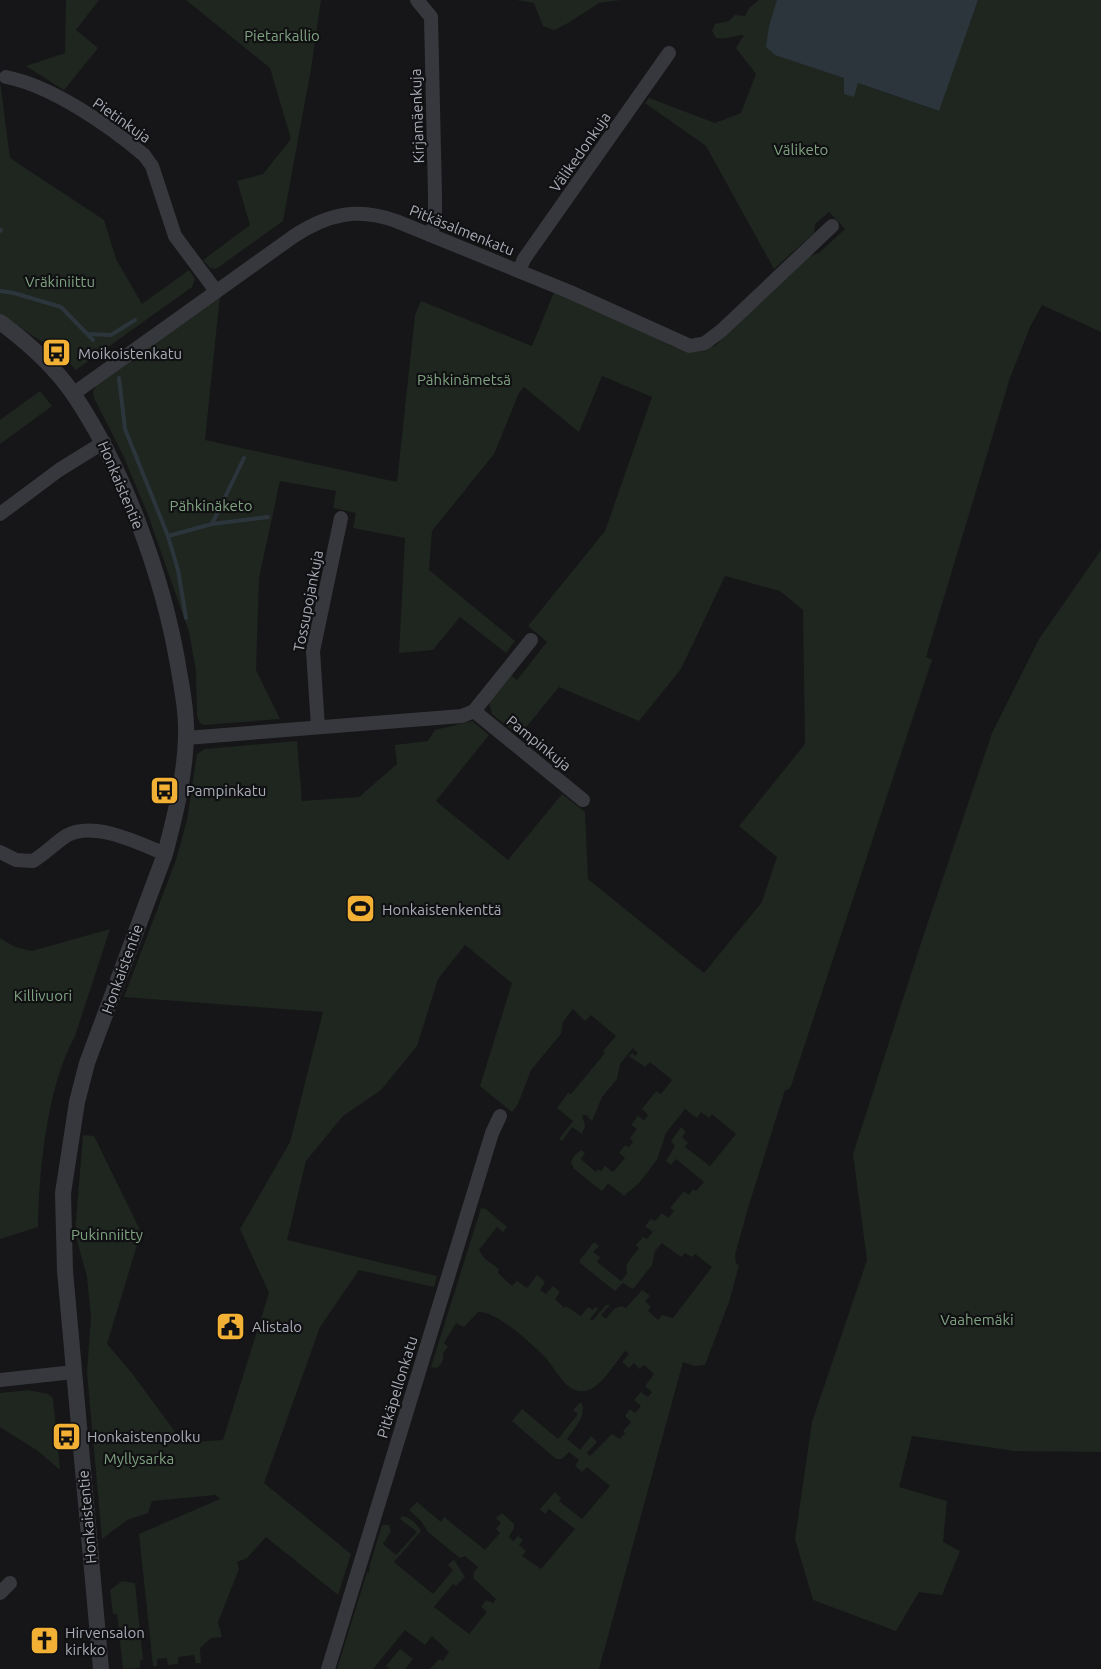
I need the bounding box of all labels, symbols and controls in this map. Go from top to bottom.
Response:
park label: Pietarkallio [244,27,320,44]
street label: Kirjamäenkuja [407,68,427,164]
street label: Pietinkuja [90,94,154,146]
street label: Välikedonkuja [546,109,614,195]
park label: Väliketo [774,141,828,158]
street label: Pitkäsalmenkatu [407,201,517,259]
park label: Vräkiniittu [25,273,95,290]
bus stop icon: Moikoistenkatu [41,337,73,369]
place label: Moikoistenkatu [78,345,182,362]
park label: Pähkinämetsä [417,371,511,388]
street label: Honkaistentie [95,439,147,531]
park label: Pähkinäketo [170,497,252,514]
street label: Tossupojankuja [290,549,326,653]
street label: Pampinkuja [503,712,575,774]
bus stop icon: Pampinkatu [149,774,181,806]
place label: Pampinkatu [186,782,266,799]
sports icon: Honkaistenkenttä [345,893,377,925]
place label: Honkaistenkenttä [382,901,502,918]
street label: Honkaistentie [98,922,146,1016]
park label: Killivuori [14,987,72,1004]
park label: Pukinniitty [71,1226,143,1243]
public building icon: Alistalo [215,1310,247,1342]
park label: Vaahemäki [940,1311,1014,1328]
place label: Alistalo [252,1318,302,1335]
street label: Pitkäpellonkatu [373,1334,421,1440]
bus stop icon: Honkaistenpolku [50,1420,82,1452]
place label: Honkaistenpolku [87,1428,201,1445]
park label: Myllysarka [104,1450,174,1467]
street label: Honkaistentie [74,1470,100,1564]
place label: Hirvensalon kirkko [65,1624,145,1658]
church icon: Hirvensalon kirkko [28,1625,60,1657]

